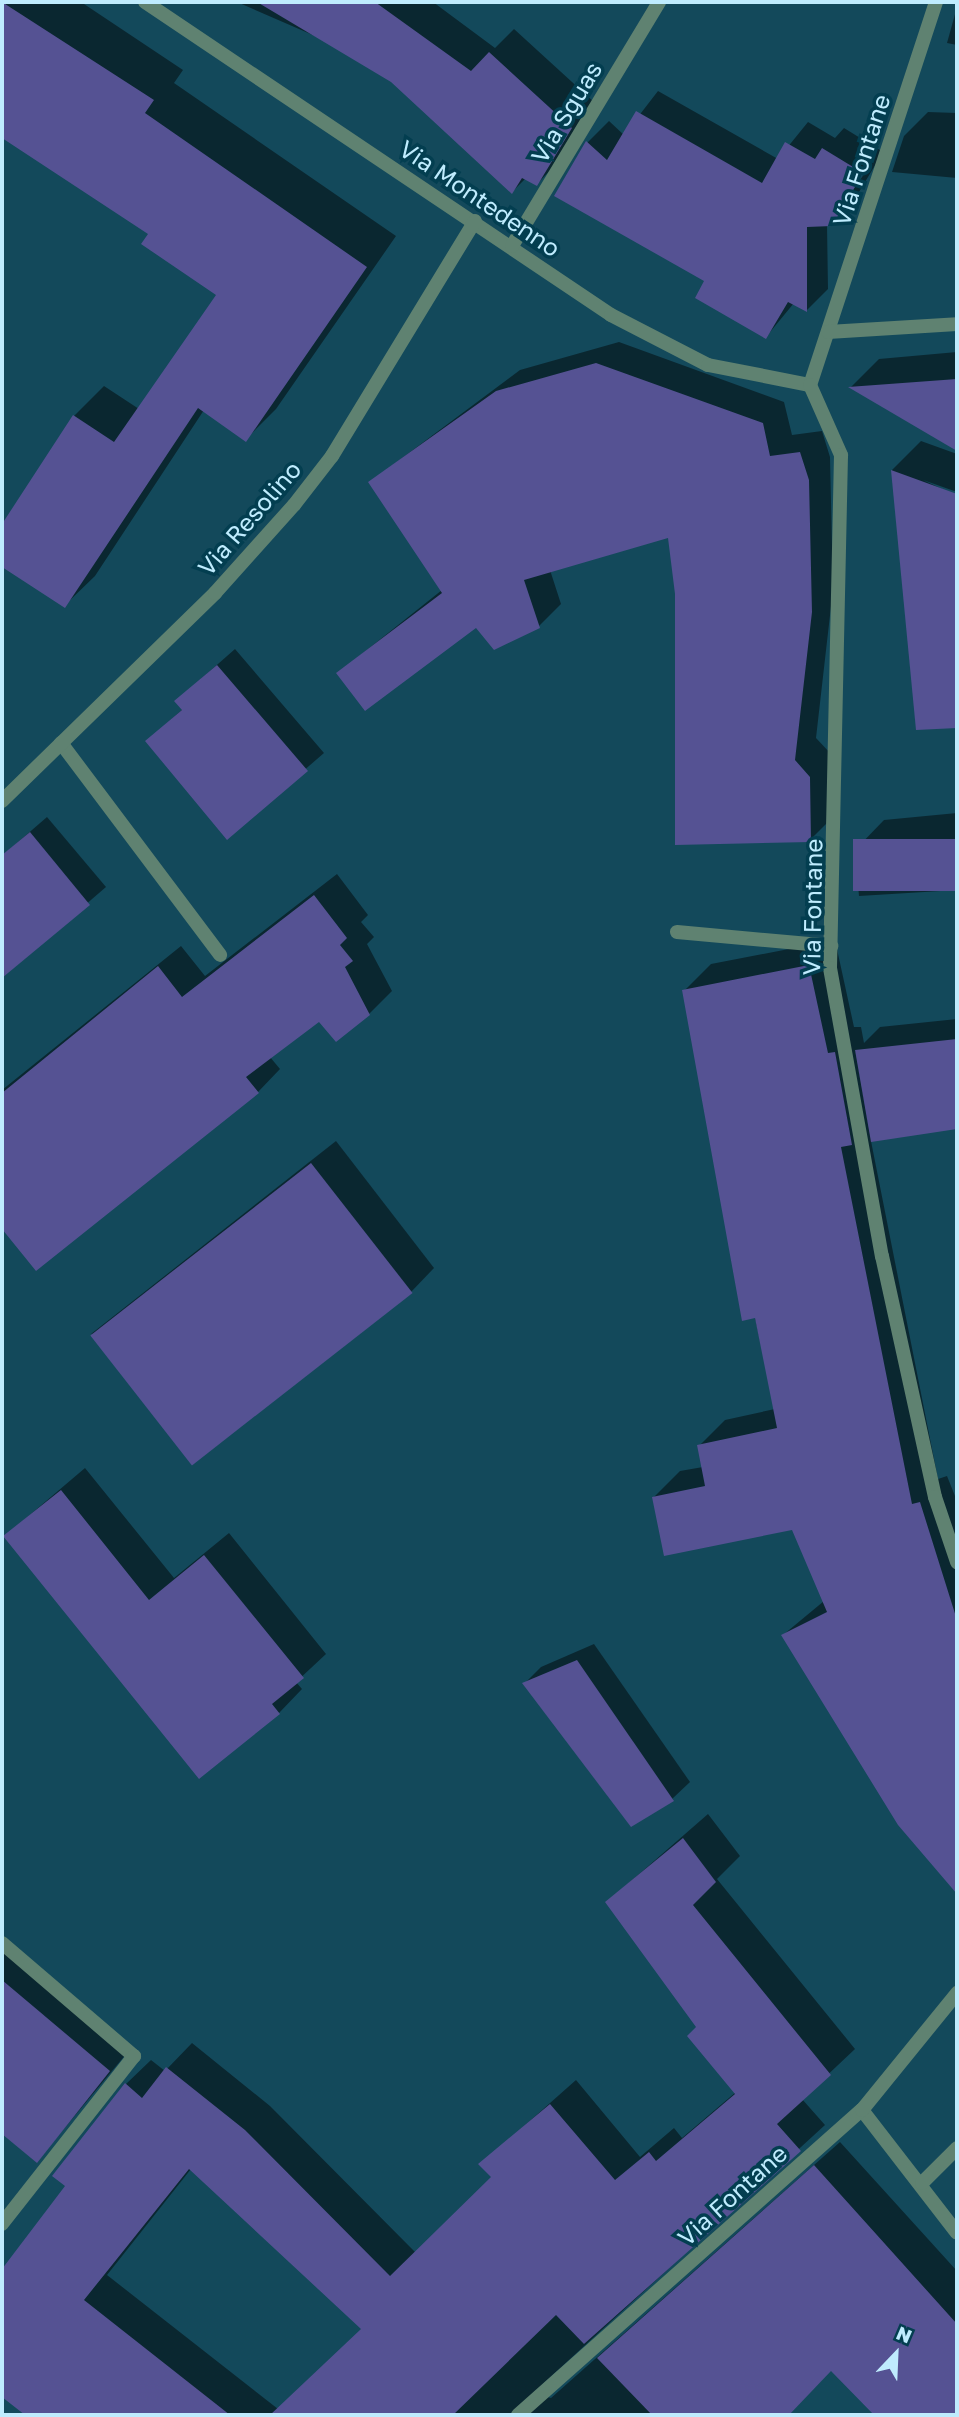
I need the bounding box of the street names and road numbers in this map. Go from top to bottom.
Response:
street label: Via Sguas [525,56,607,168]
street label: Via Fontane [826,90,896,230]
street label: Via Montedenno [394,134,566,262]
street label: Via Resolino [191,455,307,581]
street label: Via Fontane [796,838,828,976]
street label: Via Fontane [672,2139,792,2251]

